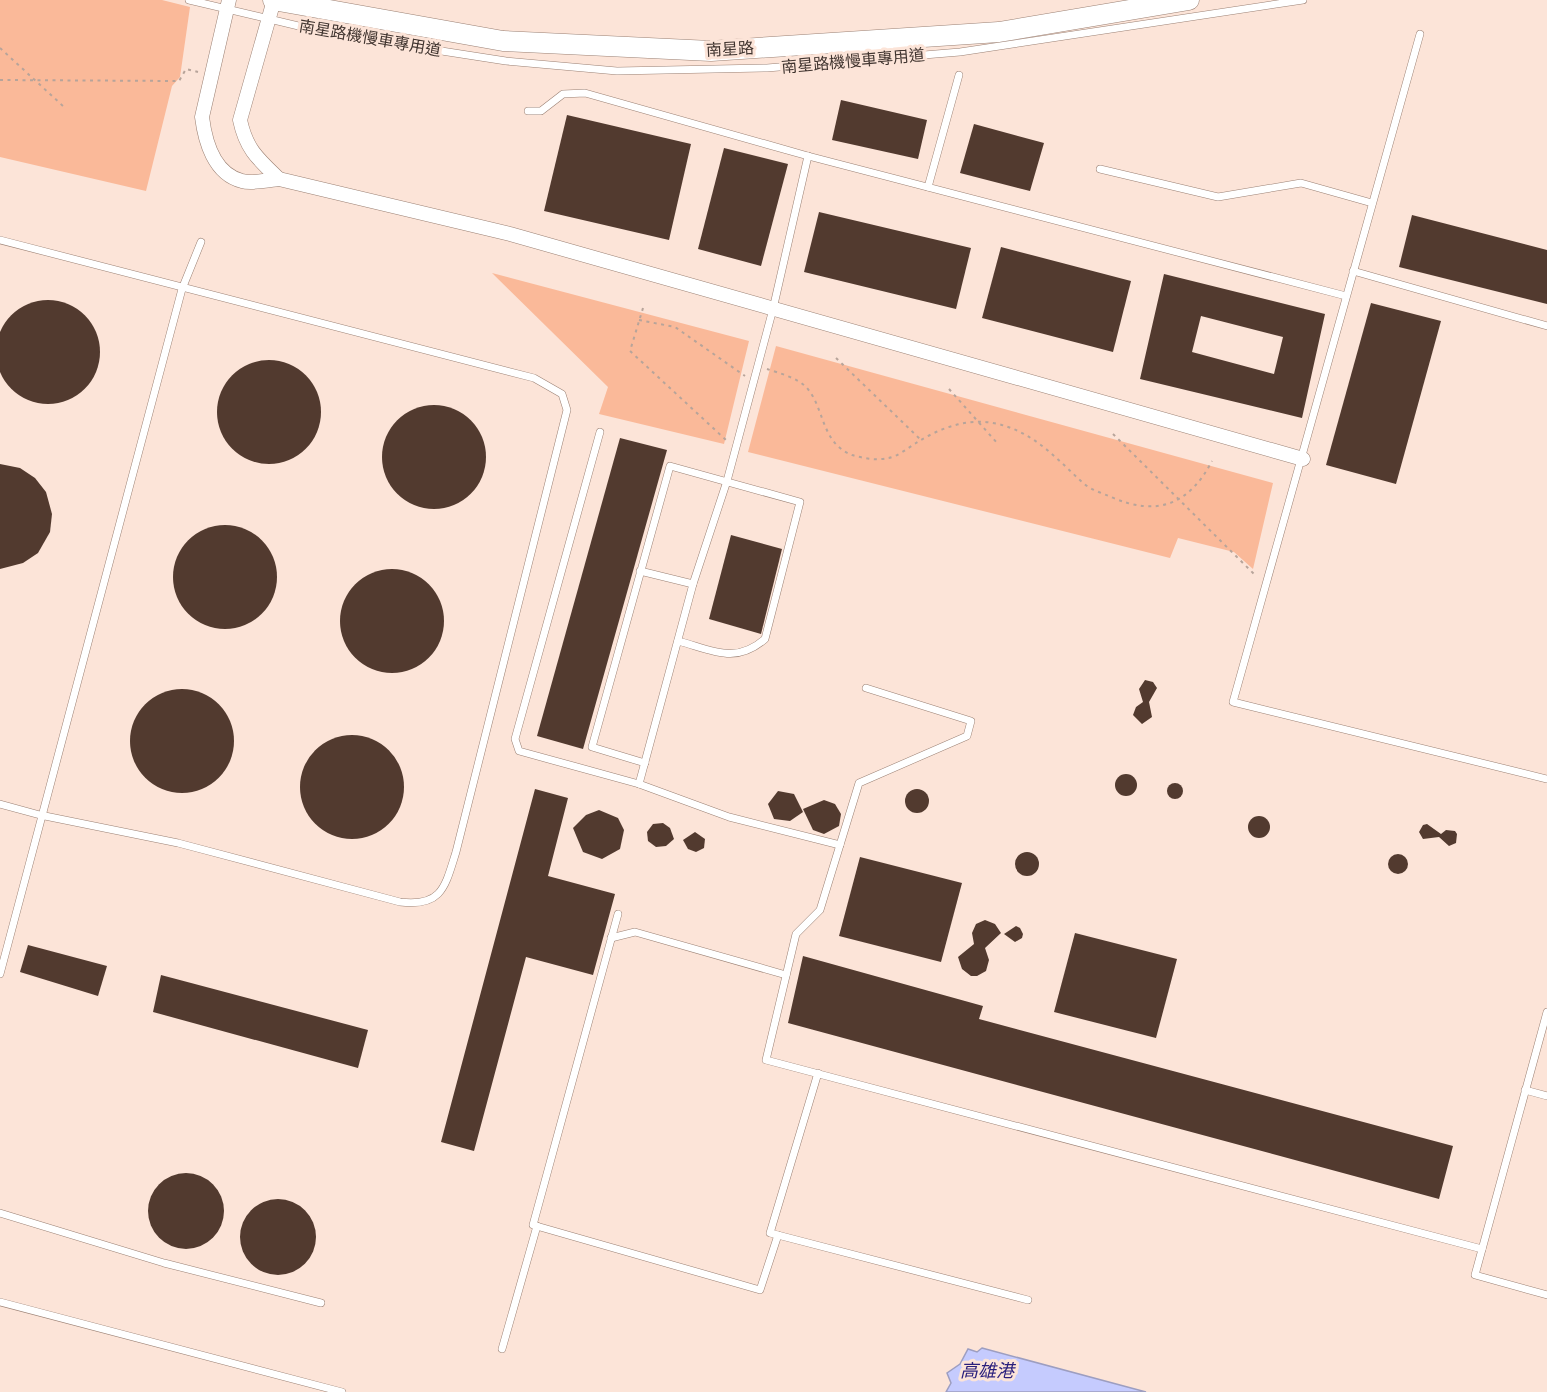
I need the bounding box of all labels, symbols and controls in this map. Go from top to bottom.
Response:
street label: 南星路機慢車專用道 [298,17,442,59]
street label: 南星路 [706,39,754,59]
street label: 南星路機慢車專用道 [781,46,925,76]
water label: 高雄港 [960,1361,1017,1381]

